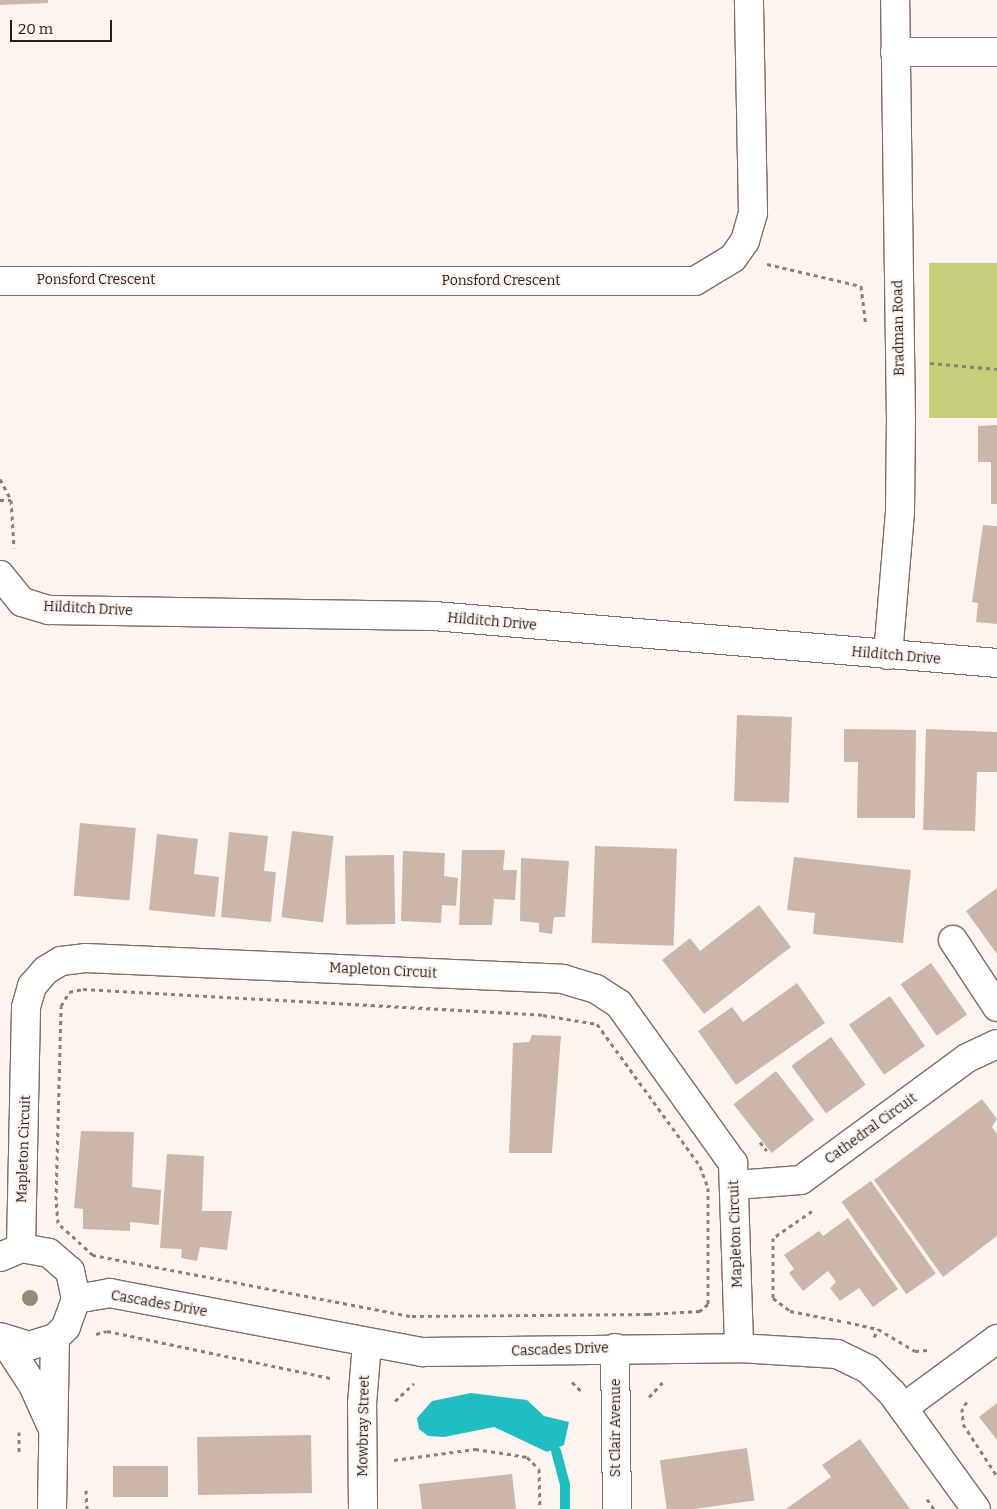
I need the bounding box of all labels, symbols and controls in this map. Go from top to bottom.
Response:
scale bar [12,10,115,42]
text: 20 m [18,20,53,38]
street label: Ponsford Crescent [37,272,155,288]
street label: Ponsford Crescent [442,273,560,289]
street label: Bradman Road [890,280,908,376]
street label: Hilditch Drive [43,598,133,620]
street label: Hilditch Drive [447,610,537,634]
street label: Hilditch Drive [851,644,941,668]
street label: Mapleton Circuit [329,960,437,982]
street label: Cathedral Circuit [822,1090,920,1168]
street label: Mapleton Circuit [14,1095,34,1203]
street label: Mapleton Circuit [726,1180,746,1288]
street label: Cascades Drive [109,1287,209,1321]
street label: Cascades Drive [511,1340,609,1360]
street label: Mowbray Street [355,1375,373,1477]
street label: St Clair Avenue [608,1379,624,1477]

